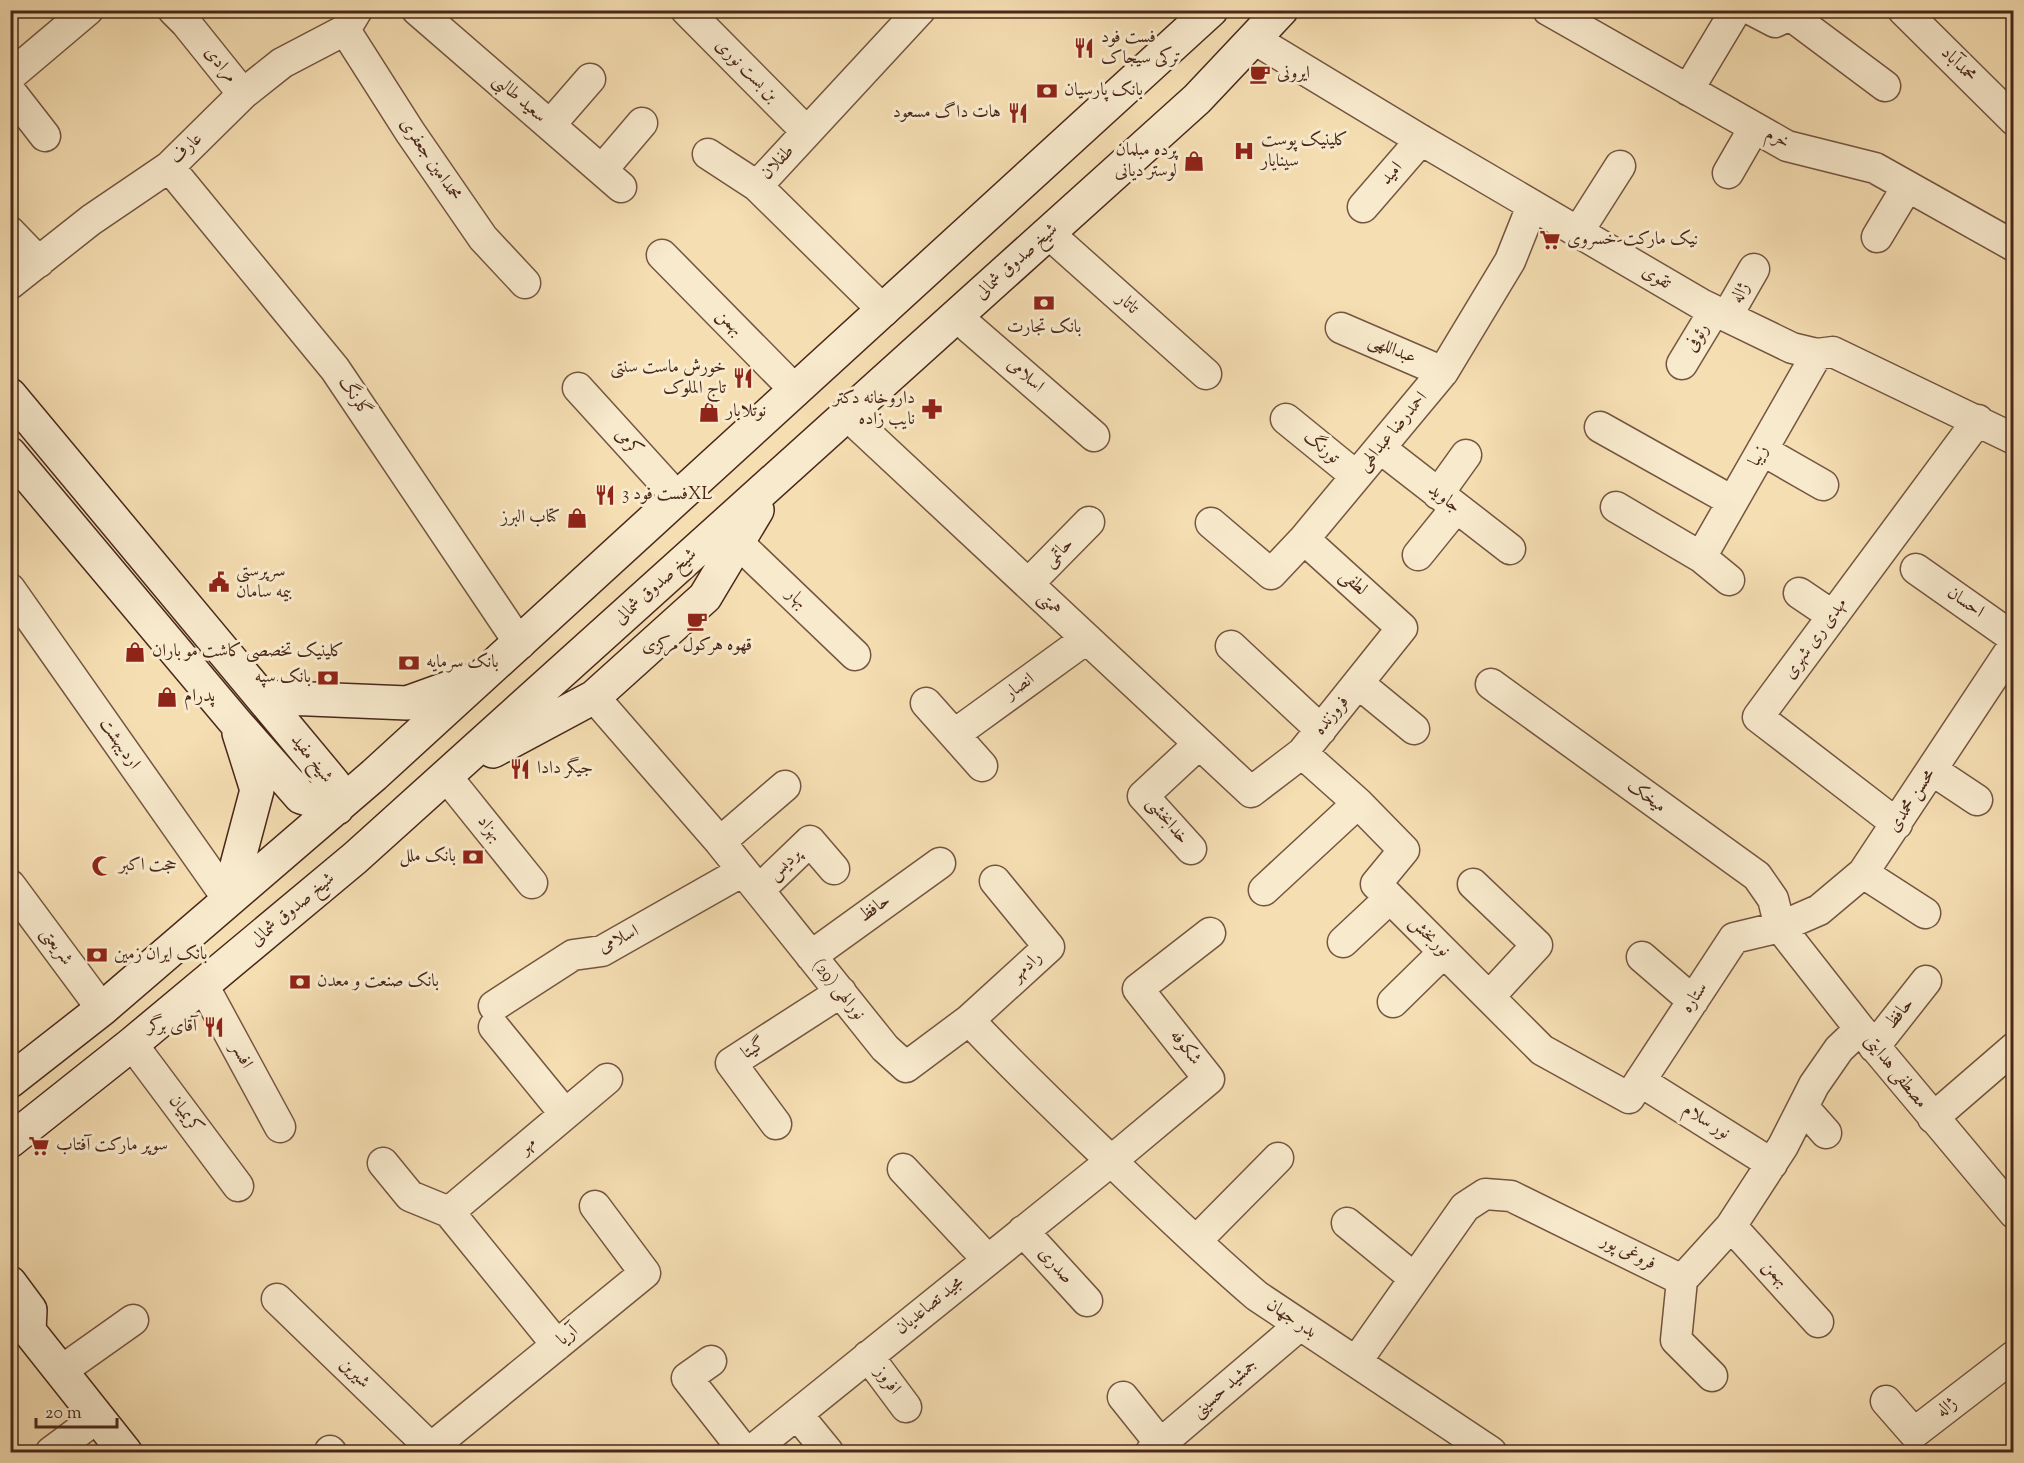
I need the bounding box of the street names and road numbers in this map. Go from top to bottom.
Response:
street label: بن بست نوری [708,33,784,109]
street label: مرادی [197,41,243,89]
street label: محمدآباد [1934,41,1982,89]
street label: سعید طالبی [486,68,552,130]
street label: محمدامین جعفری [393,113,467,207]
street label: خرم [1760,122,1793,157]
street label: عارف [165,127,209,171]
street label: طفلان [755,140,801,186]
street label: امید [1374,156,1410,192]
street label: شیخ صدوق شمالی [970,218,1065,307]
street label: تقوی [1636,259,1676,297]
street label: ژاله [1725,277,1757,309]
street label: تاتار [1109,286,1144,321]
street label: بهمن [710,304,748,342]
street label: رئوفی [1679,319,1717,357]
street label: عبداللهی [1364,328,1420,372]
street label: اسلامی [1001,352,1049,400]
street label: گلرنگ [331,371,378,423]
street label: احمدرضا عبدالهی [1352,386,1434,478]
street label: کرمی [608,423,648,463]
street label: تورنگ [1297,424,1346,471]
street label: زیبا [1742,440,1776,472]
street label: جاوید [1422,478,1466,520]
street label: حاتمی [1038,532,1080,574]
street label: شیخ صدوق شمالی [609,543,704,632]
street label: لطفی [1333,564,1373,602]
street label: بهار [778,581,813,616]
street label: احسان [1941,581,1989,625]
street label: همتی [1031,586,1067,622]
street label: مهدی ری شهری [1778,593,1854,685]
street label: انصار [998,667,1041,708]
street label: فروزنده [1308,691,1356,741]
street label: اردیبهشت [92,713,146,775]
street label: شیخ مفید [283,729,339,790]
street label: محسن محمدی [1882,764,1942,838]
street label: میخک [1621,774,1671,820]
street label: خدابخشی [1139,792,1195,850]
street label: بهزاد [470,810,508,848]
street label: پردیس [762,841,809,888]
street label: شیخ صدوق شمالی [245,867,342,954]
street label: حافظ [854,889,896,929]
street label: نوربخش [1402,910,1456,964]
street label: اسلامی [594,919,644,961]
street label: شریعتی [33,923,79,971]
street label: رادمهر [1004,946,1049,990]
street label: نورالهی (29) [805,954,871,1026]
street label: ستاره [1675,977,1715,1019]
street label: حافظ [1879,993,1921,1035]
street label: شکوفه [1163,1025,1207,1071]
street label: مصطفی هدایتی [1857,1029,1933,1115]
street label: گیتا [737,1031,771,1067]
street label: افسر [222,1037,259,1074]
street label: کریمیان [162,1090,208,1140]
street label: نور سلام [1677,1097,1735,1148]
street label: مهر [512,1131,542,1162]
street label: فروغی پور [1594,1228,1660,1278]
street label: صدری [1031,1242,1079,1290]
street label: بهمن [1756,1255,1794,1293]
street label: مجید تصاعدیان [890,1270,970,1342]
street label: بدر جهان [1261,1293,1321,1345]
street label: آریا [552,1318,586,1353]
street label: شیرین [333,1353,375,1395]
street label: جمشید حسینی [1186,1353,1264,1425]
street label: افروز [866,1360,906,1401]
street label: ژاله [1931,1391,1963,1425]

